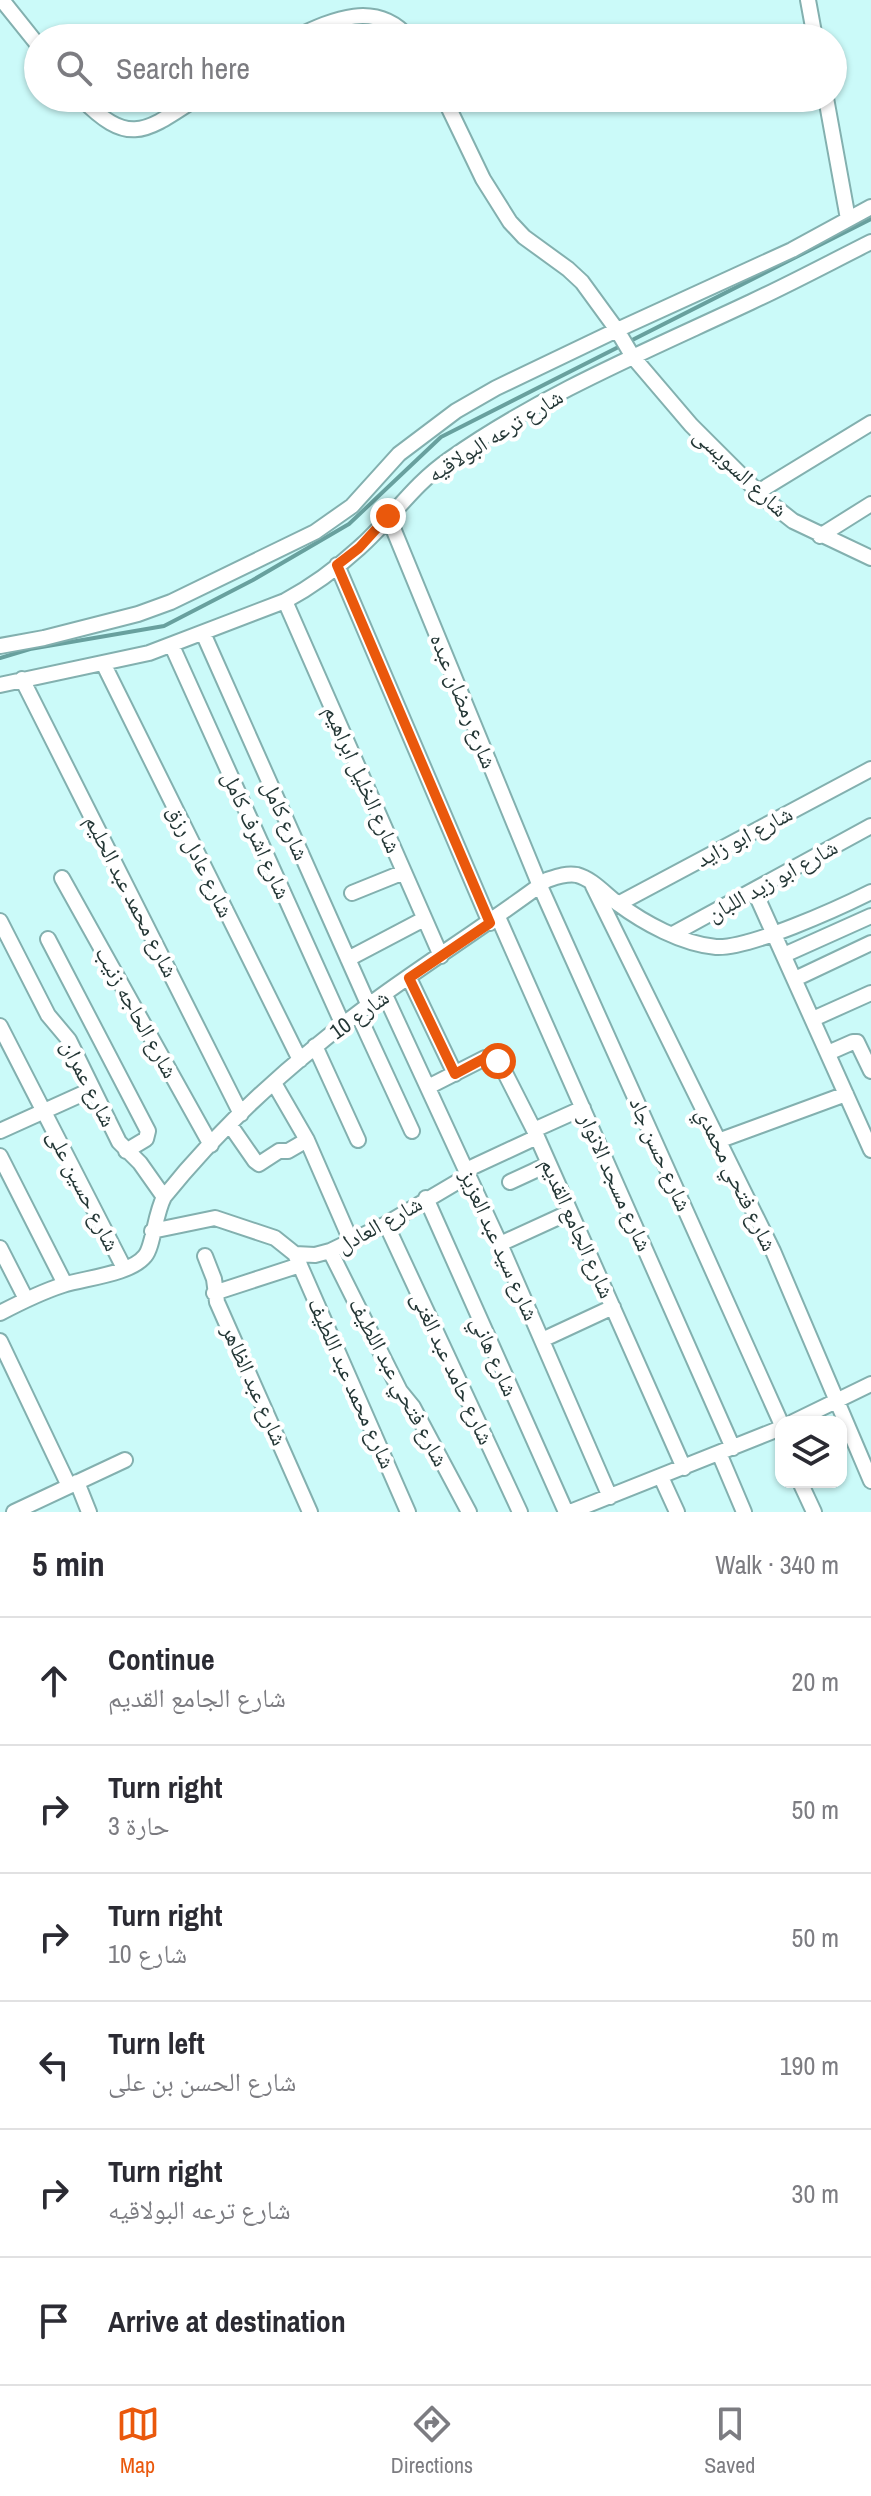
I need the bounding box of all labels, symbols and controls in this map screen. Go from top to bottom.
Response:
search box [24,24,847,112]
icon: search [52,46,96,90]
text: Search here [116,48,250,88]
street label: شارع ترعه البولاقيه [422,381,568,489]
street label: شارع السويسى [687,420,795,524]
route end [370,498,406,534]
street label: شارع رمضان عبده [423,629,505,773]
street label: شارع الخليل ابراهيم [317,700,409,858]
street label: شارع اشرف كامل [215,766,299,904]
street label: شارع كامل [255,775,317,865]
street label: شارع ابو زايد [691,798,797,874]
street label: شارع عادل رزق [161,800,241,922]
street label: شارع محمد عبد الحليم [78,810,186,982]
street label: شارع ابو زيد اللبان [701,832,843,928]
street label: شارع الحاجه زنيب [88,941,186,1083]
street label: شارع 10 [323,982,395,1046]
street label: شارع عمران [54,1034,124,1132]
route start [480,1043,516,1079]
street label: شارع حسن جاد [622,1092,700,1216]
street label: شارع فتحي محمدي [687,1102,785,1257]
street label: شارع مسجد الانوار [572,1107,660,1256]
street label: شارع حسين على [40,1124,128,1256]
street label: شارع الجامع القديم [534,1153,622,1303]
street label: شارع سيد عبد العزيز [453,1164,547,1325]
street label: شارع العادل [331,1188,427,1260]
street label: شارع حامد عبد الغنى [404,1287,502,1449]
street label: شارع فتحي عبد اللطيف [340,1292,456,1473]
street label: شارع محمد عبد اللطيف [301,1293,403,1473]
street label: شارع هاني [462,1311,526,1402]
street label: شارع عبد الظاهر [215,1319,295,1450]
map controls [775,1416,847,1488]
button: layers [775,1416,847,1488]
text: 5 min [32,1541,105,1587]
text: Walk · 340 m [715,1547,839,1582]
text: Continue [108,1639,215,1679]
icon: ahead [32,1659,76,1703]
text: 20 m [792,1664,839,1699]
text: شارع الجامع القديم [108,1680,286,1715]
text: Turn right [108,1767,222,1807]
icon: right [32,1787,76,1831]
text: 50 m [792,1792,839,1827]
text: حارة 3 [108,1808,170,1843]
text: Turn right [108,1895,222,1935]
icon: right [32,1915,76,1959]
text: 50 m [792,1920,839,1955]
text: شارع 10 [108,1936,187,1971]
text: Turn left [108,2023,205,2063]
icon: left [32,2043,76,2087]
text: 190 m [780,2048,839,2083]
text: شارع الحسن بن على [108,2064,296,2099]
text: Turn right [108,2151,222,2191]
icon: right [32,2171,76,2215]
text: 30 m [792,2176,839,2211]
text: شارع ترعه البولاقيه [108,2192,291,2227]
icon: arrive [32,2299,76,2343]
text: Arrive at destination [108,2301,346,2341]
tab: Map [116,2402,160,2480]
tab: Directions [391,2402,473,2480]
tab: Saved [704,2402,755,2480]

